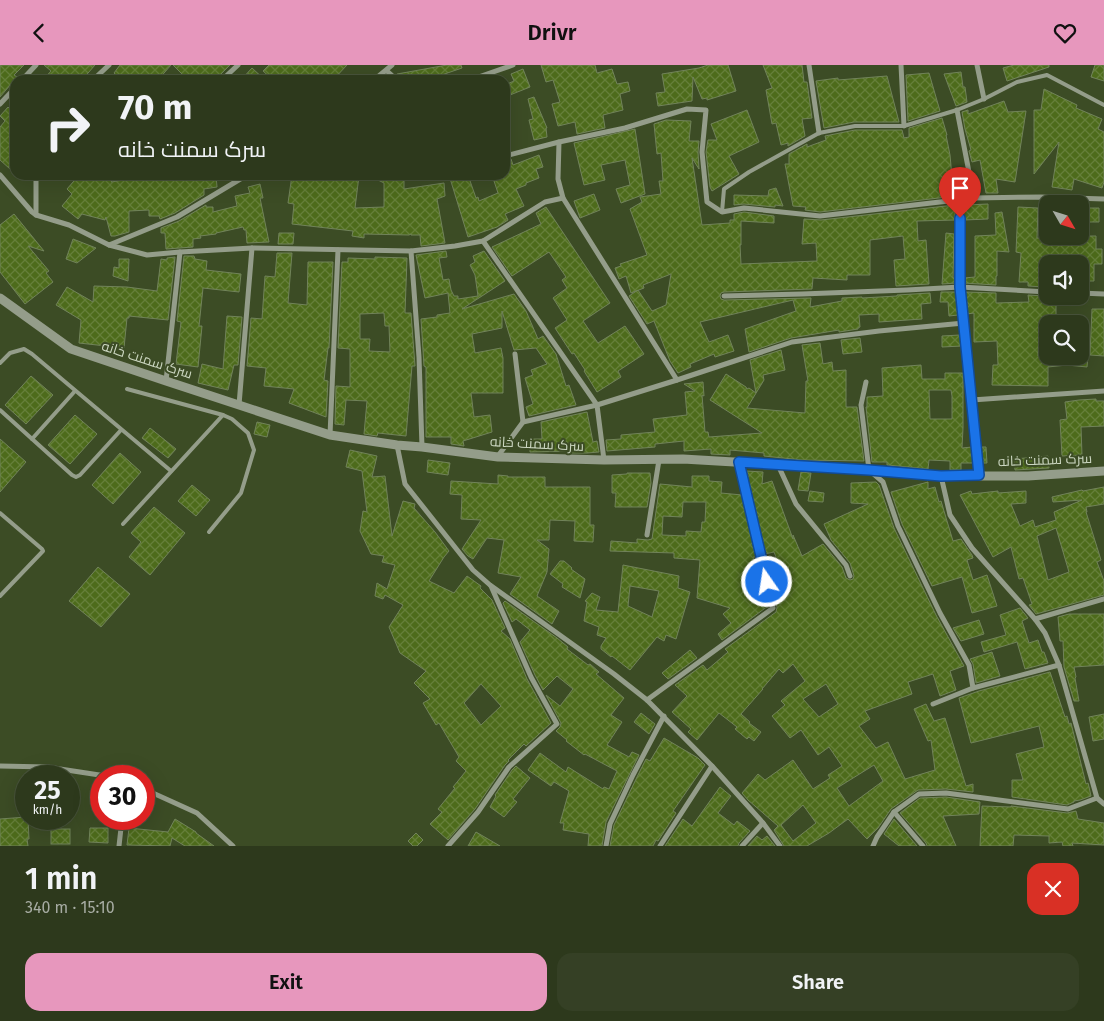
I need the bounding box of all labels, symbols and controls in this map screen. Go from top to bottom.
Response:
icon: back [25,19,53,47]
text: Drivr [527,19,577,46]
icon: heart [1051,19,1079,47]
text: 70 m [118,86,192,128]
icon: right [35,95,100,160]
text: سرک سمنت خانه [118,136,266,163]
pin [939,167,981,218]
icon: arrive [946,174,974,202]
north arrow [1039,195,1089,245]
map controls [1039,195,1089,365]
button: sound [1039,255,1089,305]
button: search [1039,315,1089,365]
street label: سرک سمنت خانه [100,337,194,383]
street label: سرک سمنت خانه [489,433,585,455]
street label: سرک سمنت خانه [998,450,1092,470]
position arrow [740,555,792,607]
speed limit sign: 30 [90,765,155,830]
text: 25 [34,776,61,806]
text: km/h [33,803,62,817]
text: 1 min [25,861,97,897]
button: close [1027,863,1079,915]
text: 340 m · 15:10 [25,898,115,917]
button: Exit [25,953,547,1011]
button: Share [557,953,1079,1011]

